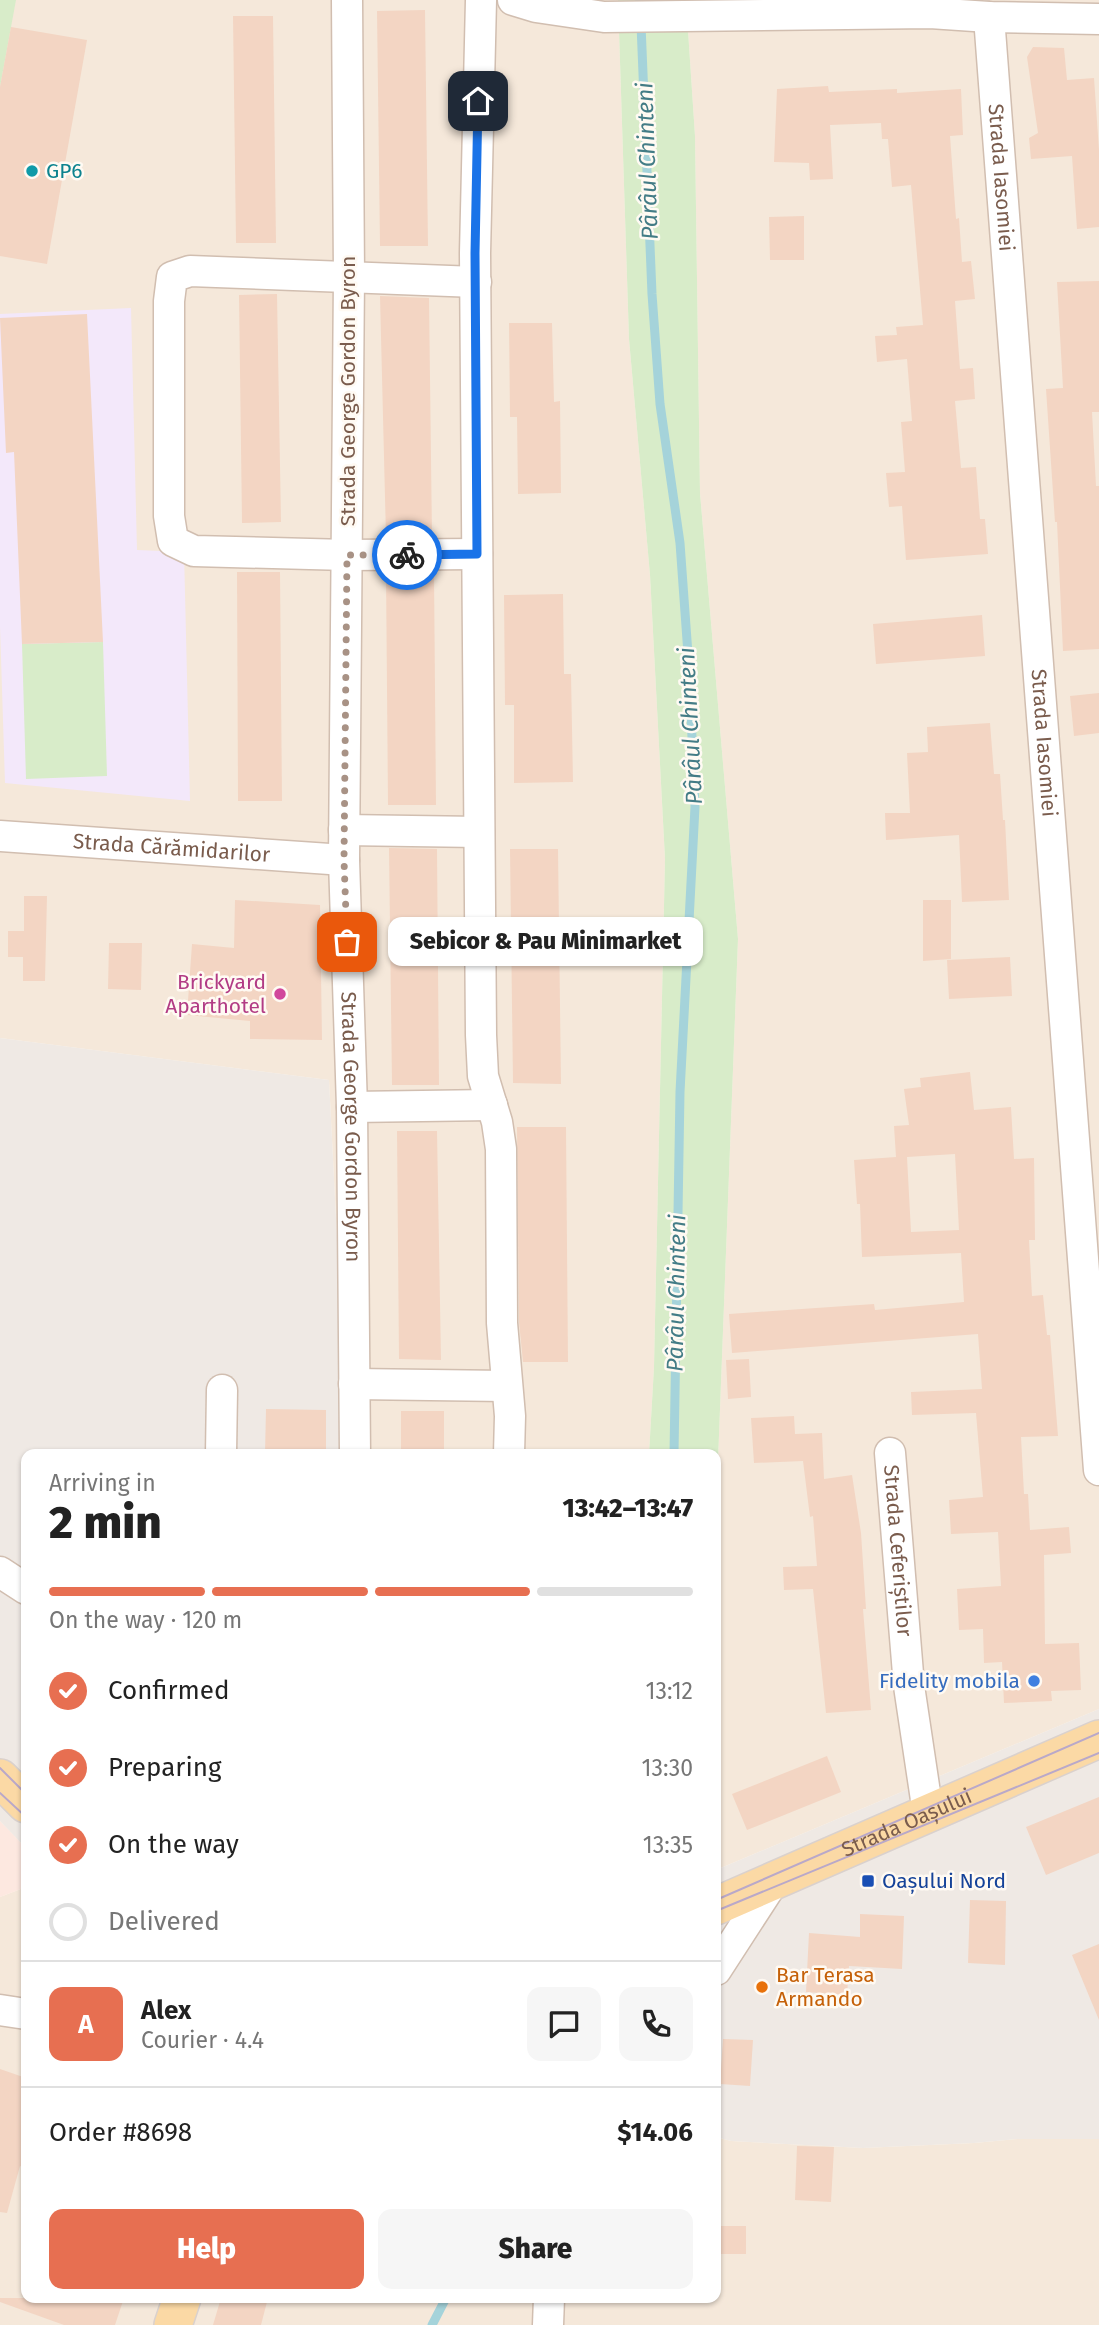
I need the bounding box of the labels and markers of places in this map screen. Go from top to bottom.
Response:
pin [448,71,508,131]
place label: GP6 [46,158,82,184]
marker: GP6 [24,163,40,179]
pin [317,912,377,972]
callout: Sebicor & Pau Minimarket [389,918,704,967]
place label: Brickyard Aparthotel [165,969,266,1019]
marker: Brickyard Aparthotel [272,986,288,1002]
place label: Fidelity mobila [879,1668,1020,1694]
marker: Fidelity mobila [1026,1673,1042,1689]
place label: Oașului Nord [882,1868,1006,1894]
marker: Oașului Nord [860,1873,876,1889]
place label: Bar Terasa Armando [776,1962,875,2012]
marker: Bar Terasa Armando [754,1979,770,1995]

